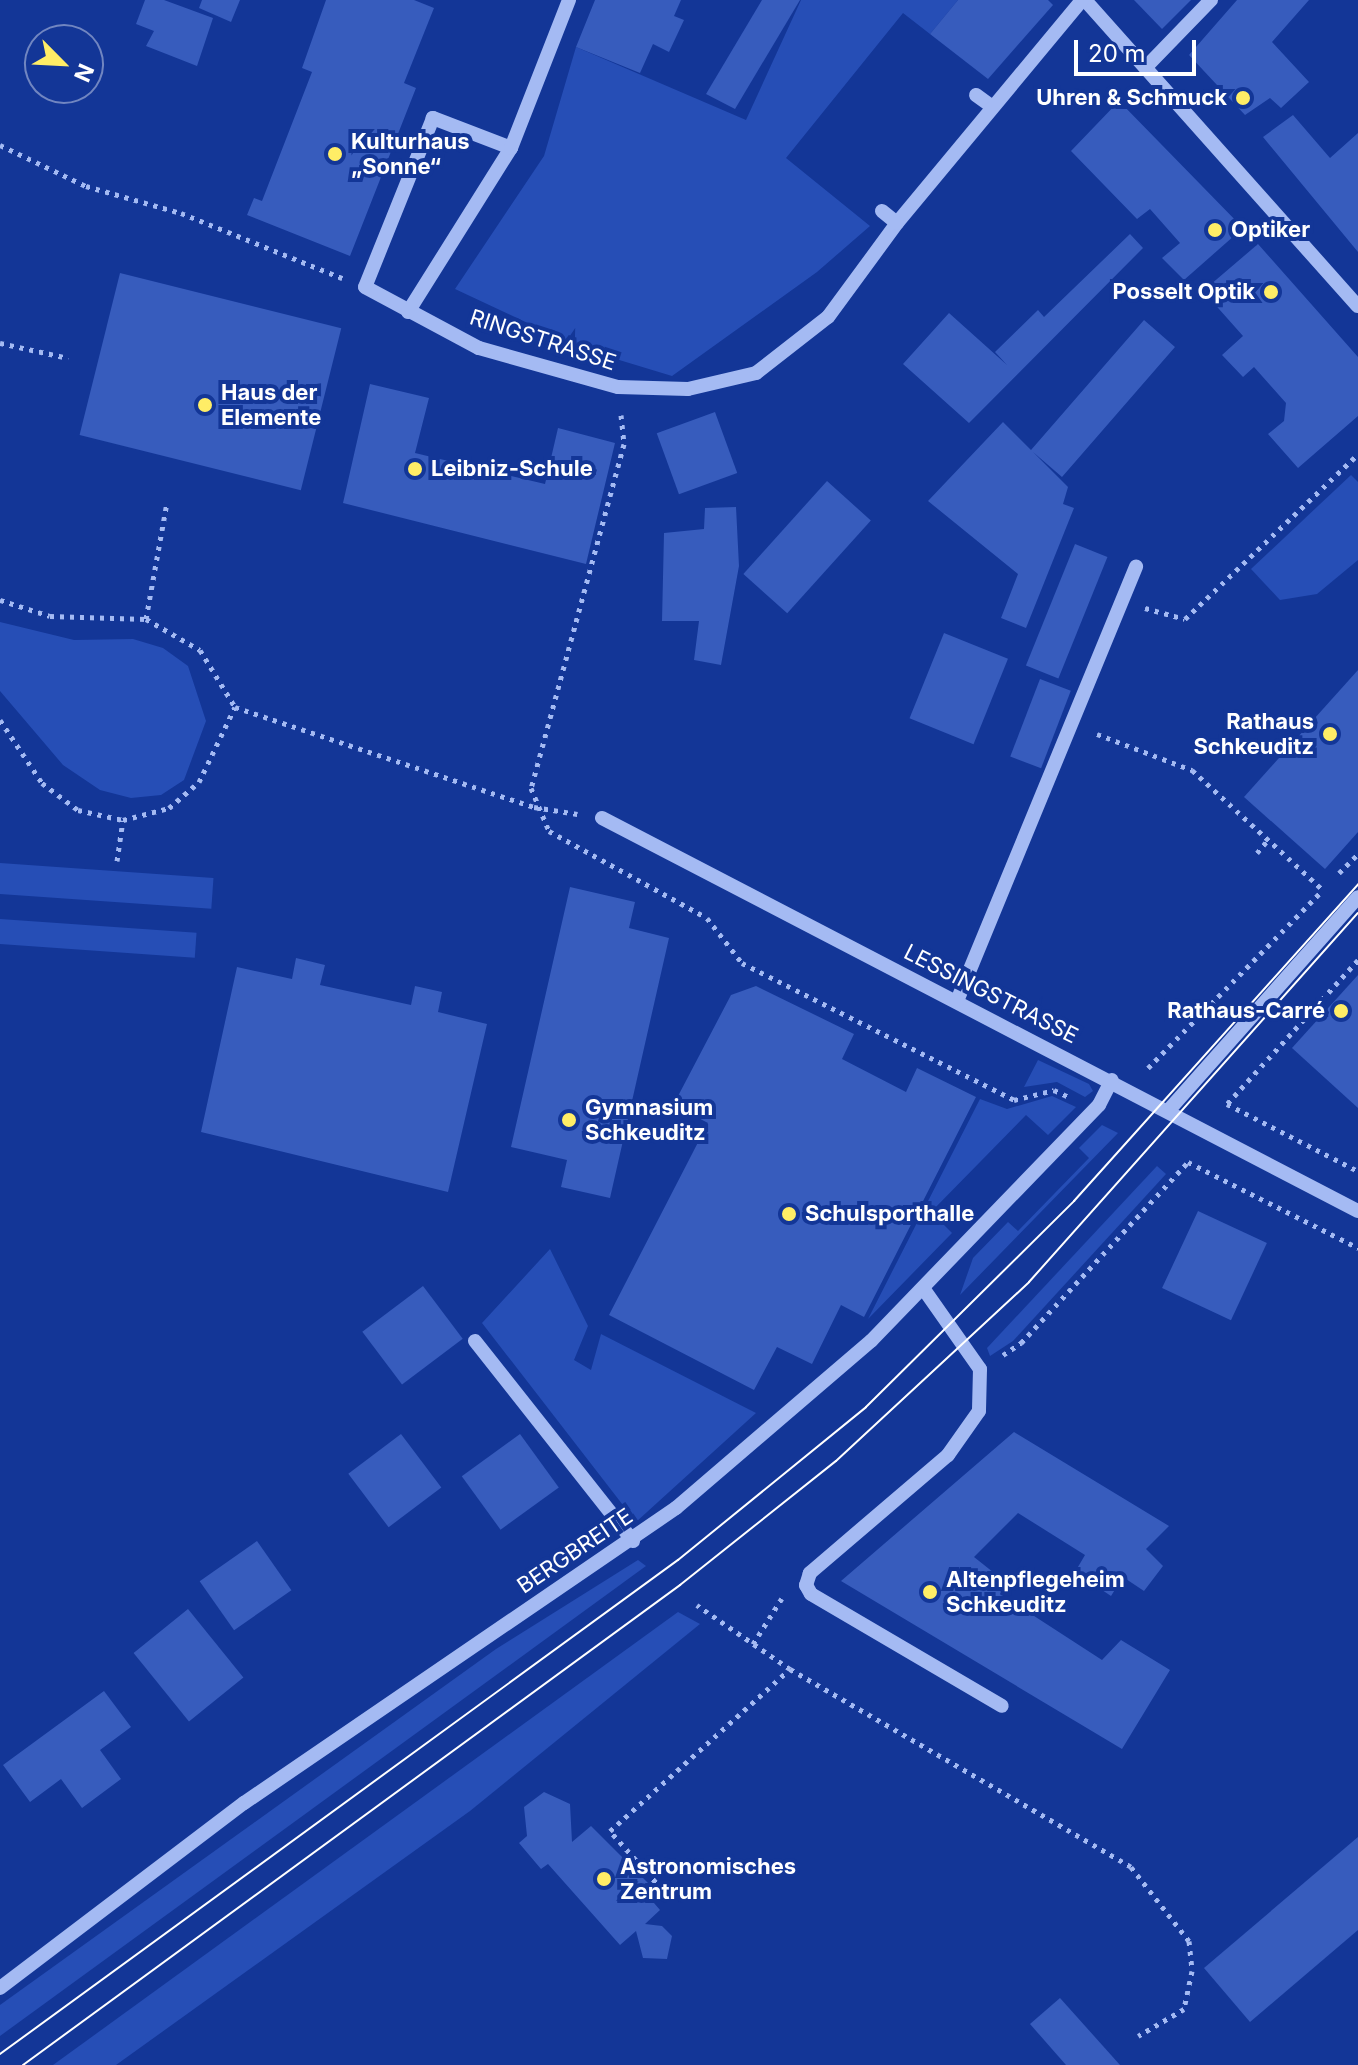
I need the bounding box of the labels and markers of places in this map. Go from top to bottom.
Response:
place label: Uhren & Schmuck [1036,85,1227,111]
marker: Uhren & Schmuck [1234,89,1252,107]
place label: Kulturhaus „Sonne“ [351,128,470,180]
marker: Kulturhaus „Sonne“ [326,145,344,163]
place label: Optiker [1231,217,1310,243]
marker: Optiker [1206,221,1224,239]
place label: Posselt Optik [1113,279,1255,305]
marker: Posselt Optik [1262,283,1280,301]
place label: Haus der Elemente [221,379,321,430]
marker: Haus der Elemente [196,396,214,414]
place label: Leibniz-Schule [431,456,593,482]
marker: Leibniz-Schule [406,460,424,478]
place label: Rathaus Schkeuditz [1193,708,1314,760]
marker: Rathaus Schkeuditz [1321,725,1339,743]
place label: Rathaus-Carré [1167,998,1325,1024]
marker: Rathaus-Carré [1332,1002,1350,1020]
place label: Gymnasium Schkeuditz [585,1094,713,1146]
marker: Gymnasium Schkeuditz [560,1111,578,1129]
place label: Schulsporthalle [805,1201,974,1227]
marker: Schulsporthalle [780,1205,798,1223]
place label: Altenpflegeheim Schkeuditz [946,1566,1125,1618]
marker: Altenpflegeheim Schkeuditz [921,1583,939,1601]
place label: Astronomisches Zentrum [620,1853,796,1904]
marker: Astronomisches Zentrum [595,1870,613,1888]

